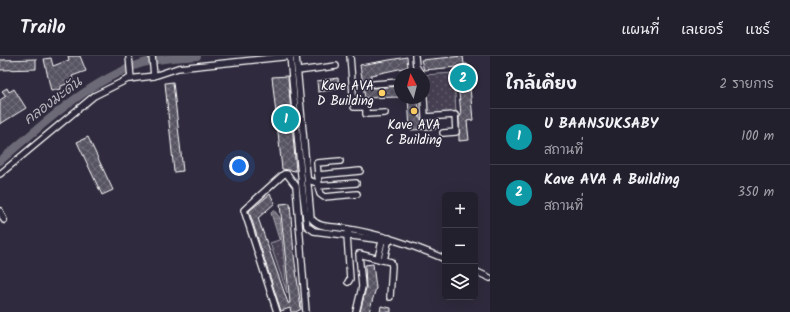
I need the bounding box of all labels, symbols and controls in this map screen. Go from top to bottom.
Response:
text: Trailo [20,13,66,43]
text: แผนที่ [621,19,659,41]
text: เลเยอร์ [681,19,723,41]
text: แชร์ [745,19,770,41]
pin: 2 [450,63,476,93]
north arrow [394,68,430,104]
water label: คลองมะดัน [19,71,88,130]
text: ใกล้เคียง [506,71,577,98]
text: 2 รายการ [720,74,774,95]
place label: Kave AVA D Building [317,76,374,112]
marker: Kave AVA D Building [377,88,387,98]
pin: 1 [273,104,299,134]
marker: Kave AVA C Building [409,106,419,116]
text: U BAANSUKSABY [544,112,658,136]
place label: Kave AVA C Building [386,115,442,151]
text: 1 [517,126,521,147]
text: 100 m [741,126,774,147]
text: สถานที่ [544,140,583,161]
your location [229,156,249,176]
text: Kave AVA A Building [544,168,680,192]
text: 2 [515,182,523,203]
text: 350 m [738,182,774,203]
map controls [442,192,478,300]
button: + [442,192,478,228]
text: สถานที่ [544,196,583,217]
button: − [442,228,478,264]
button: layers [442,264,478,300]

